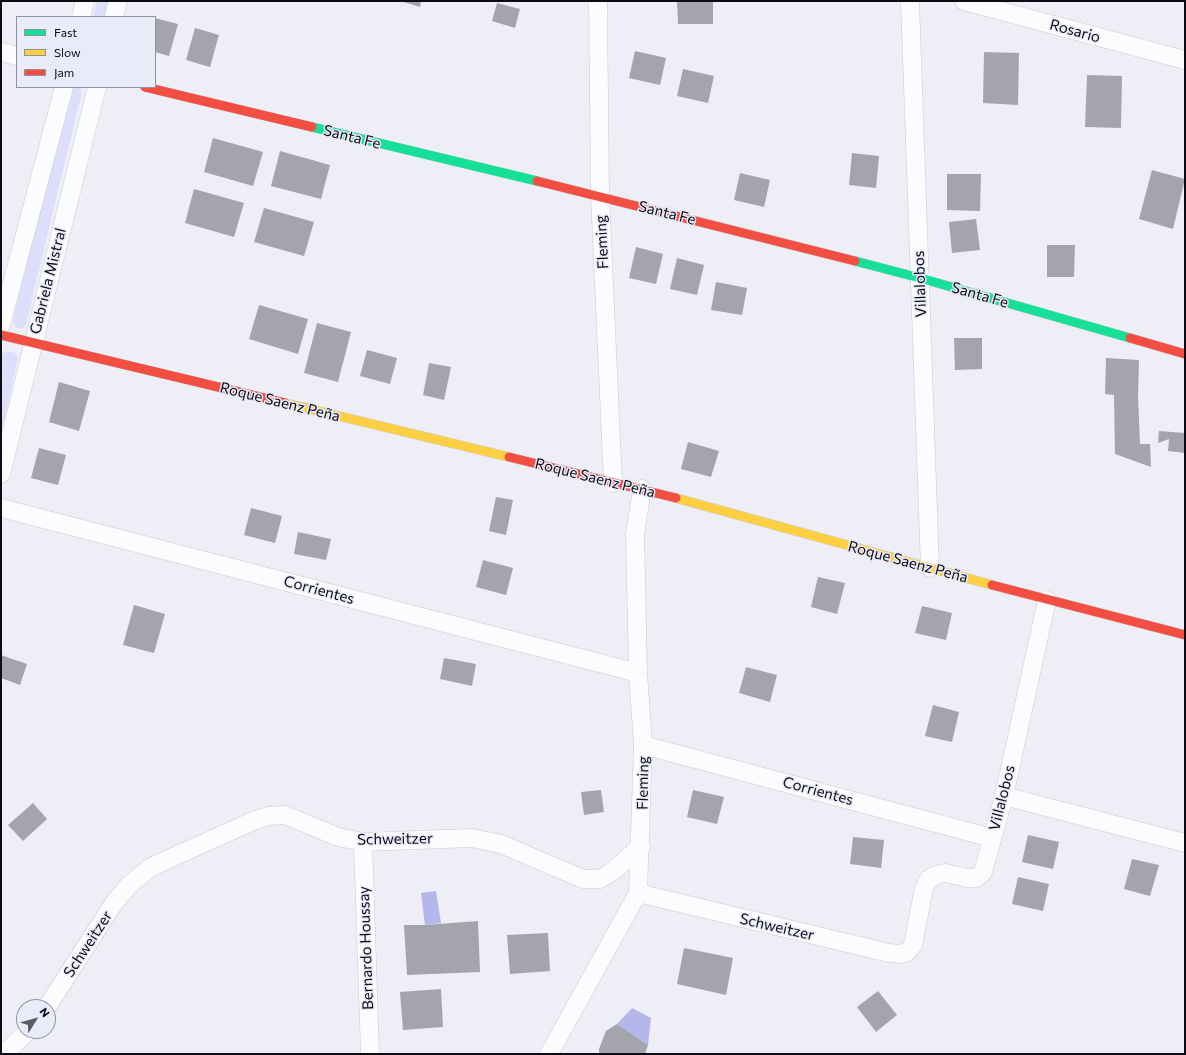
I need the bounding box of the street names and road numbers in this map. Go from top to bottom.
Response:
street label: Rosario [1048,16,1102,46]
street label: Santa Fe [322,121,382,153]
street label: Santa Fe [637,197,697,229]
street label: Fleming [592,215,612,269]
street label: Gabriela Mistral [26,226,70,336]
street label: Villalobos [910,250,930,318]
street label: Santa Fe [950,278,1010,312]
street label: Roque Saenz Peña [218,378,342,426]
street label: Roque Saenz Peña [533,454,657,502]
street label: Roque Saenz Peña [846,537,970,587]
street label: Corrientes [282,572,356,608]
street label: Fleming [634,756,652,810]
street label: Villalobos [985,763,1019,833]
street label: Corrientes [781,773,855,809]
street label: Schweitzer [357,829,433,849]
street label: Bernardo Houssay [355,886,377,1010]
street label: Schweitzer [60,907,116,981]
street label: Schweitzer [738,910,816,944]

